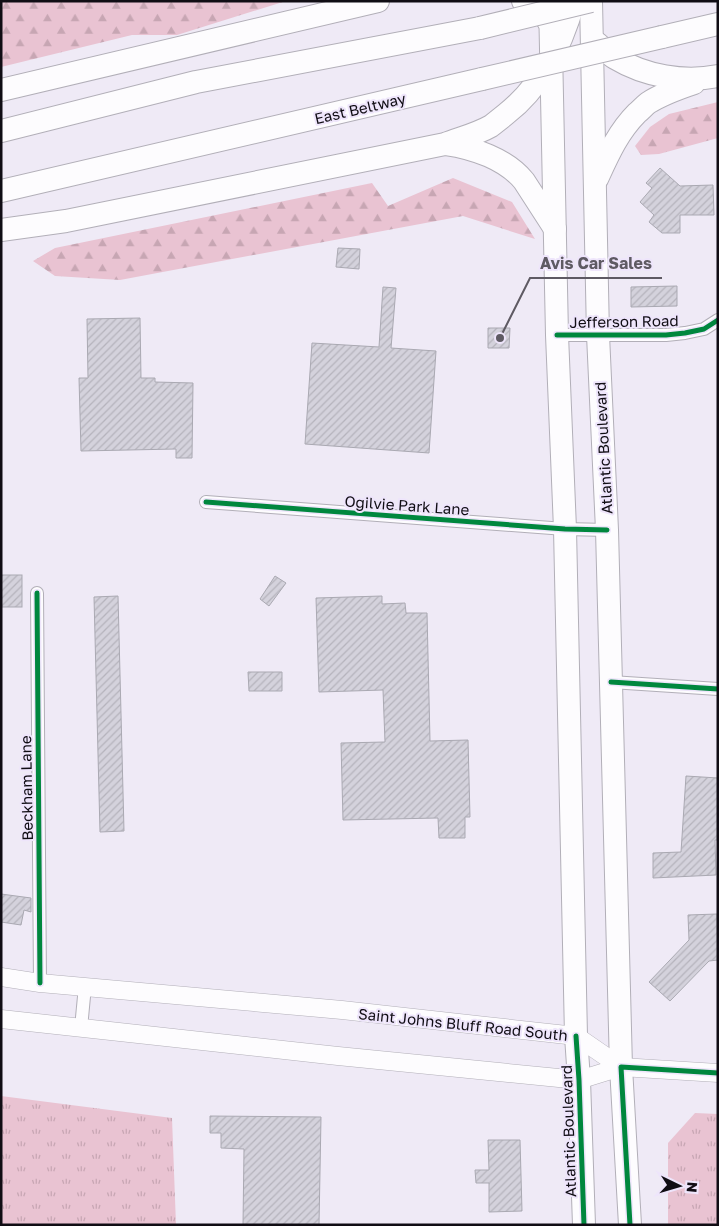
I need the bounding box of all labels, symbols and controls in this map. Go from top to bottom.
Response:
street label: East Beltway [313,89,408,127]
callout: Avis Car Sales [530,247,662,278]
text: Avis Car Sales [540,253,652,273]
street label: Jefferson Road [569,311,679,331]
street label: Atlantic Boulevard [591,381,615,515]
street label: Ogilvie Park Lane [344,492,470,518]
street label: Beckham Lane [16,735,36,841]
street label: Saint Johns Bluff Road South [357,1004,569,1044]
street label: Atlantic Boulevard [557,1065,579,1197]
north arrow [654,1161,704,1211]
text: N [684,1181,701,1193]

